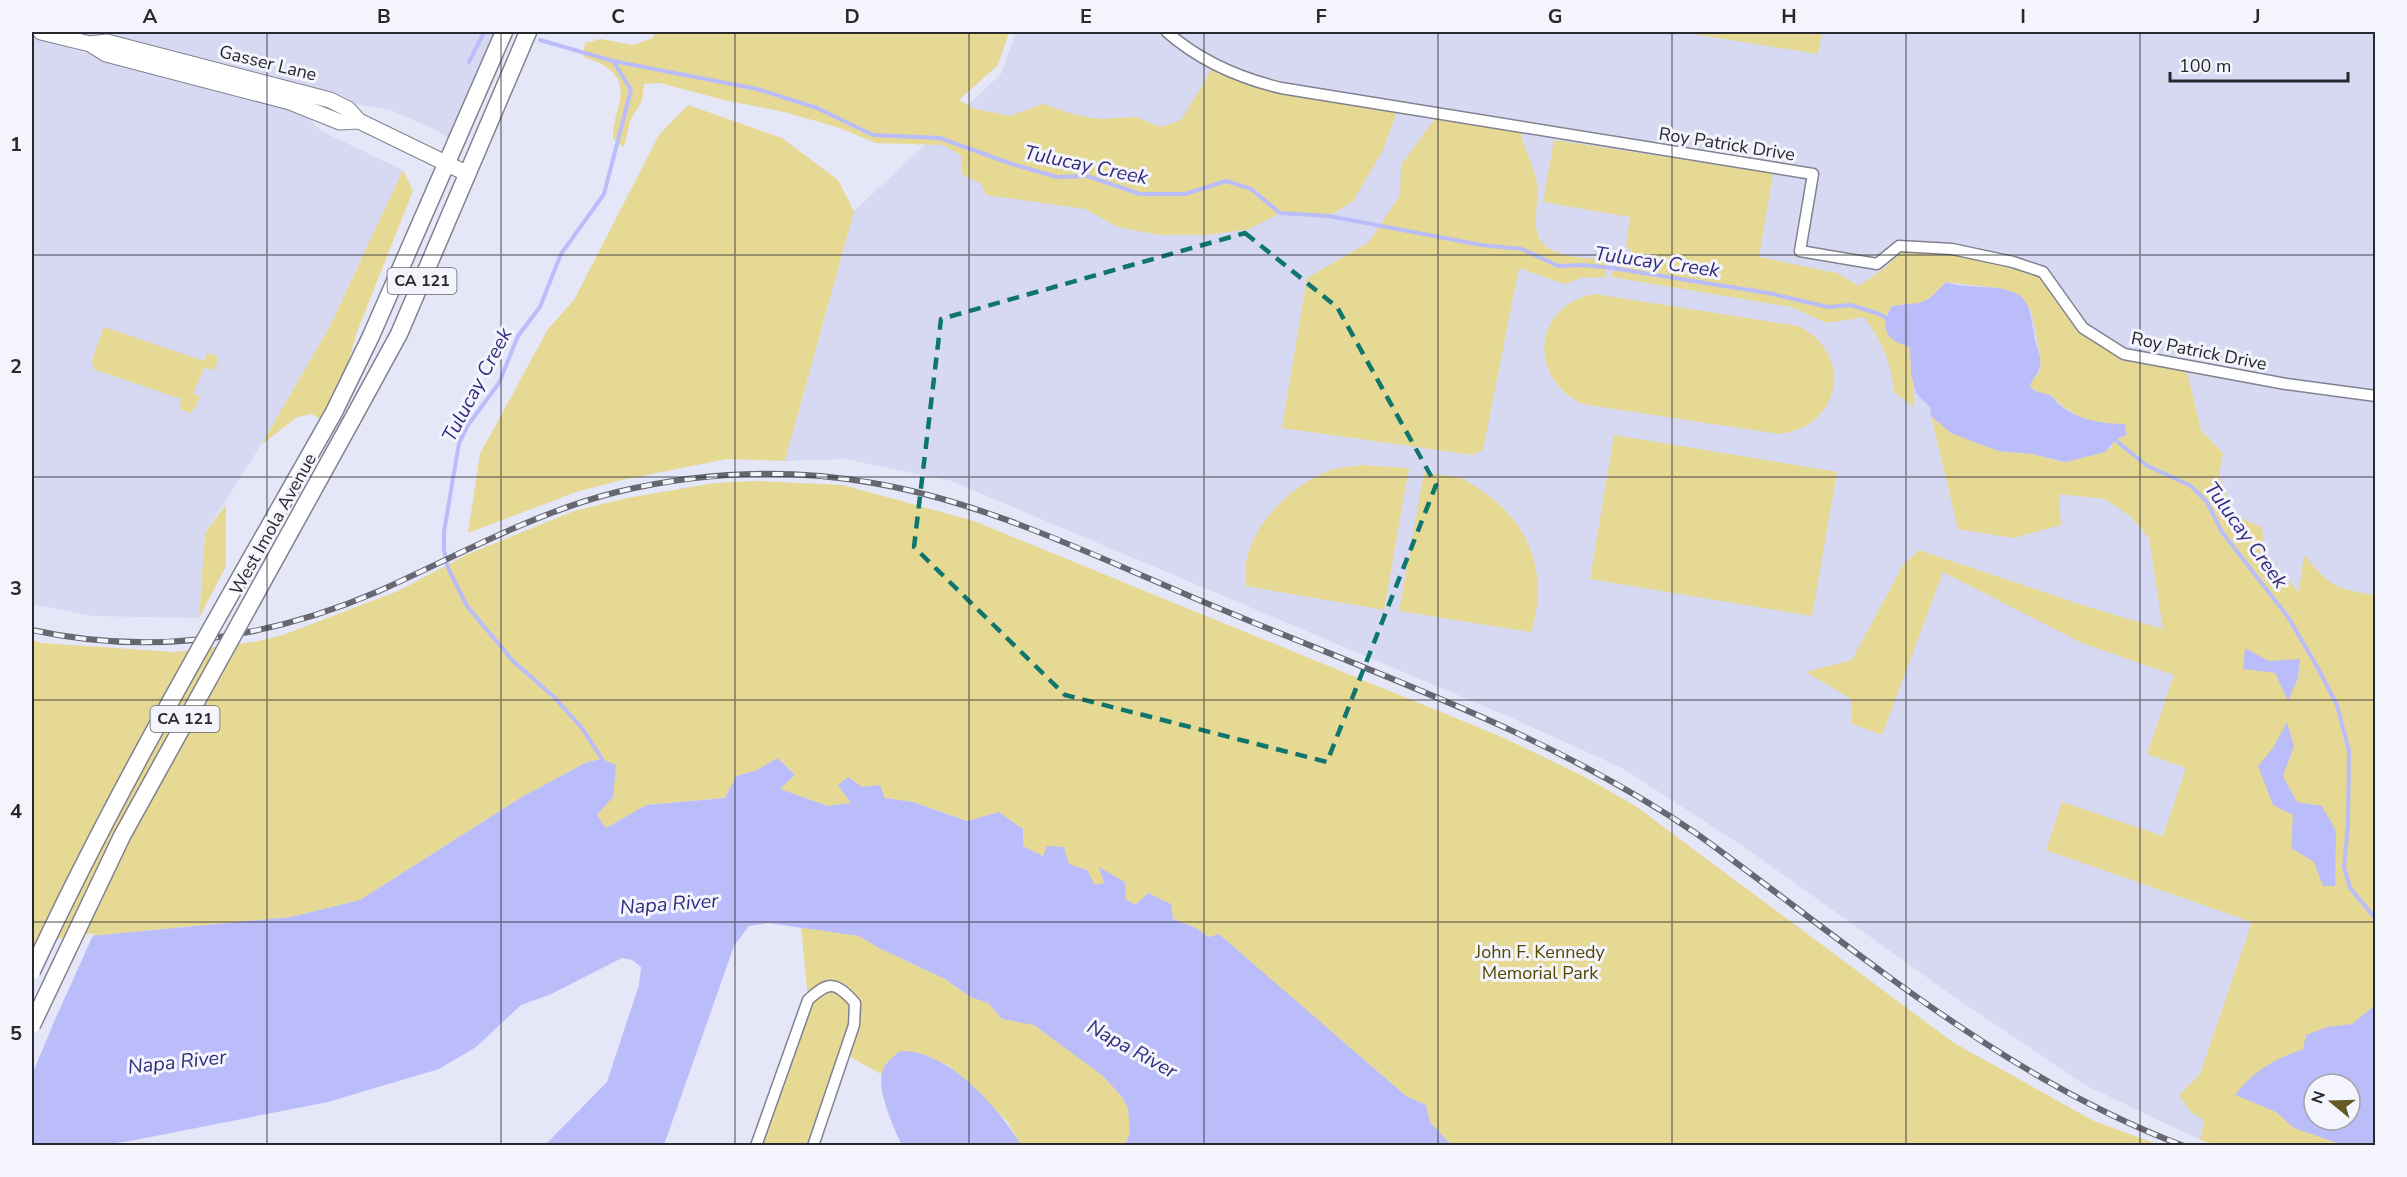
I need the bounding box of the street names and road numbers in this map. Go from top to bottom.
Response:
street label: Gasser Lane [217,39,319,87]
street label: Roy Patrick Drive [1657,121,1797,167]
road number: CA 121 [388,268,456,294]
street label: Roy Patrick Drive [2129,326,2269,376]
street label: West Imola Avenue [224,449,322,599]
road number: CA 121 [150,706,219,732]

